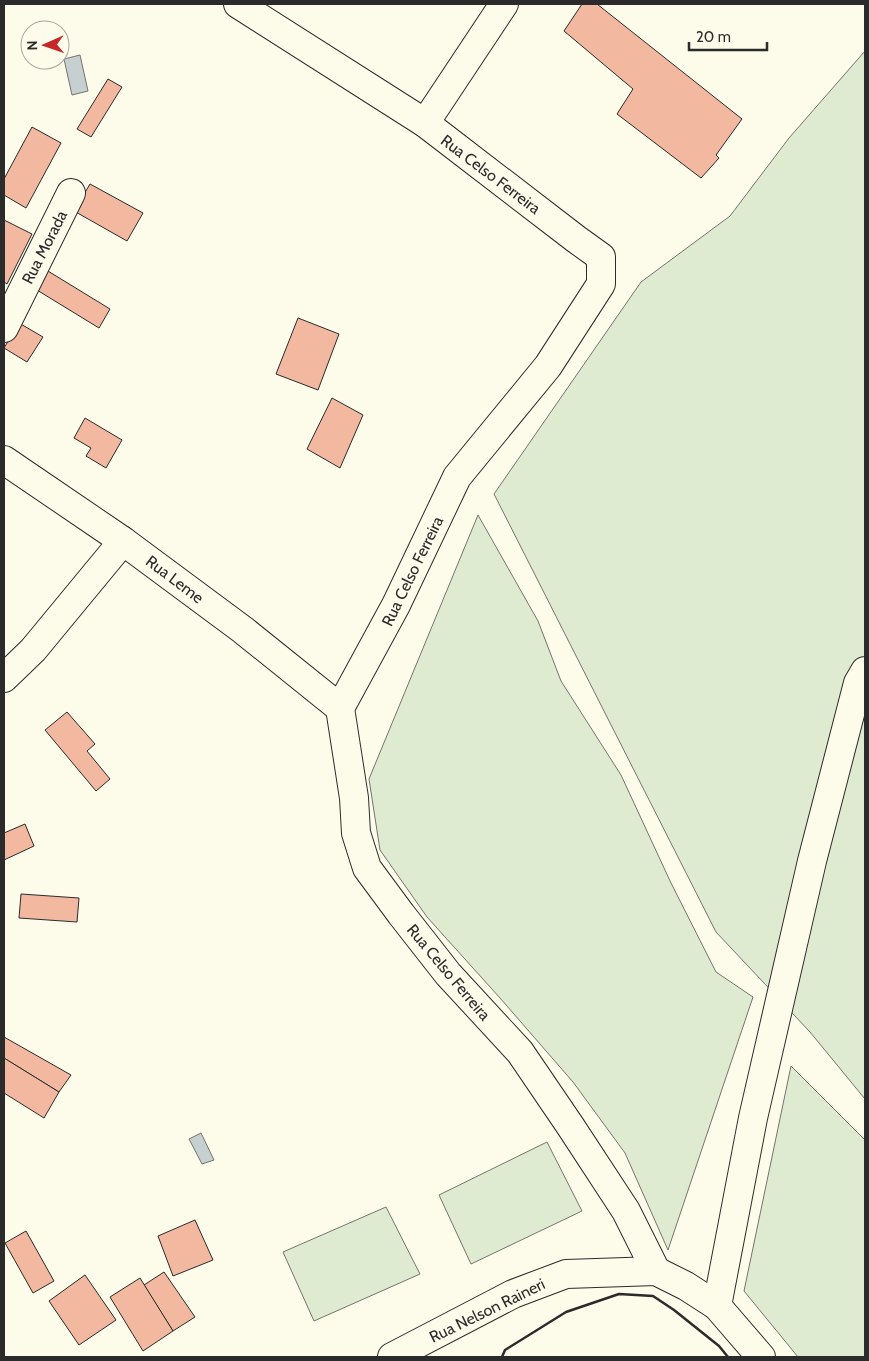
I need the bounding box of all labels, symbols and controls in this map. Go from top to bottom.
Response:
north arrow [20,20,70,70]
scale bar [689,20,766,52]
text: 20 m [696,28,731,46]
text: N [23,40,41,51]
street label: Rua Celso Ferreira [437,131,544,218]
street label: Rua Morada [18,207,71,287]
street label: Rua Celso Ferreira [378,513,447,629]
street label: Rua Leme [142,552,207,607]
street label: Rua Celso Ferreira [403,920,495,1025]
street label: Rua Nelson Raineri [426,1274,548,1347]

